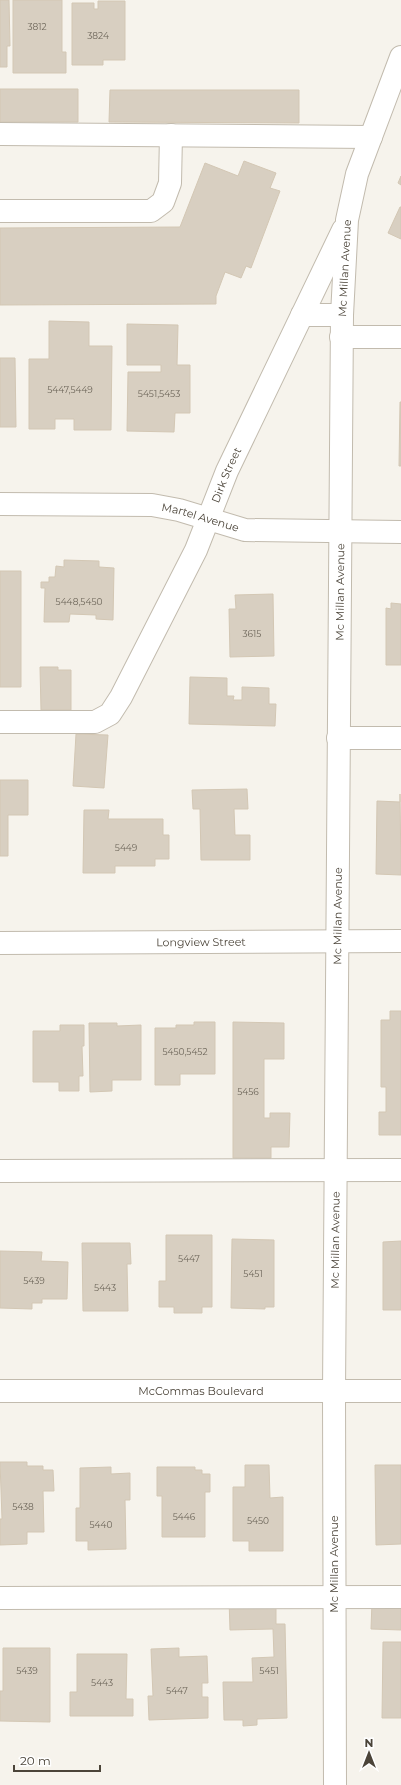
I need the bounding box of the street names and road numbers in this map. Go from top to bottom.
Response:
street label: Mc Millan Avenue [335,219,354,317]
street label: Dirk Street [208,445,245,505]
street label: Martel Avenue [161,500,241,535]
street label: Mc Millan Avenue [333,543,347,641]
street label: Mc Millan Avenue [330,867,345,965]
street label: Longview Street [156,935,246,949]
street label: Mc Millan Avenue [328,1191,342,1289]
street label: McCommas Boulevard [138,1384,264,1398]
street label: Mc Millan Avenue [327,1515,341,1613]

